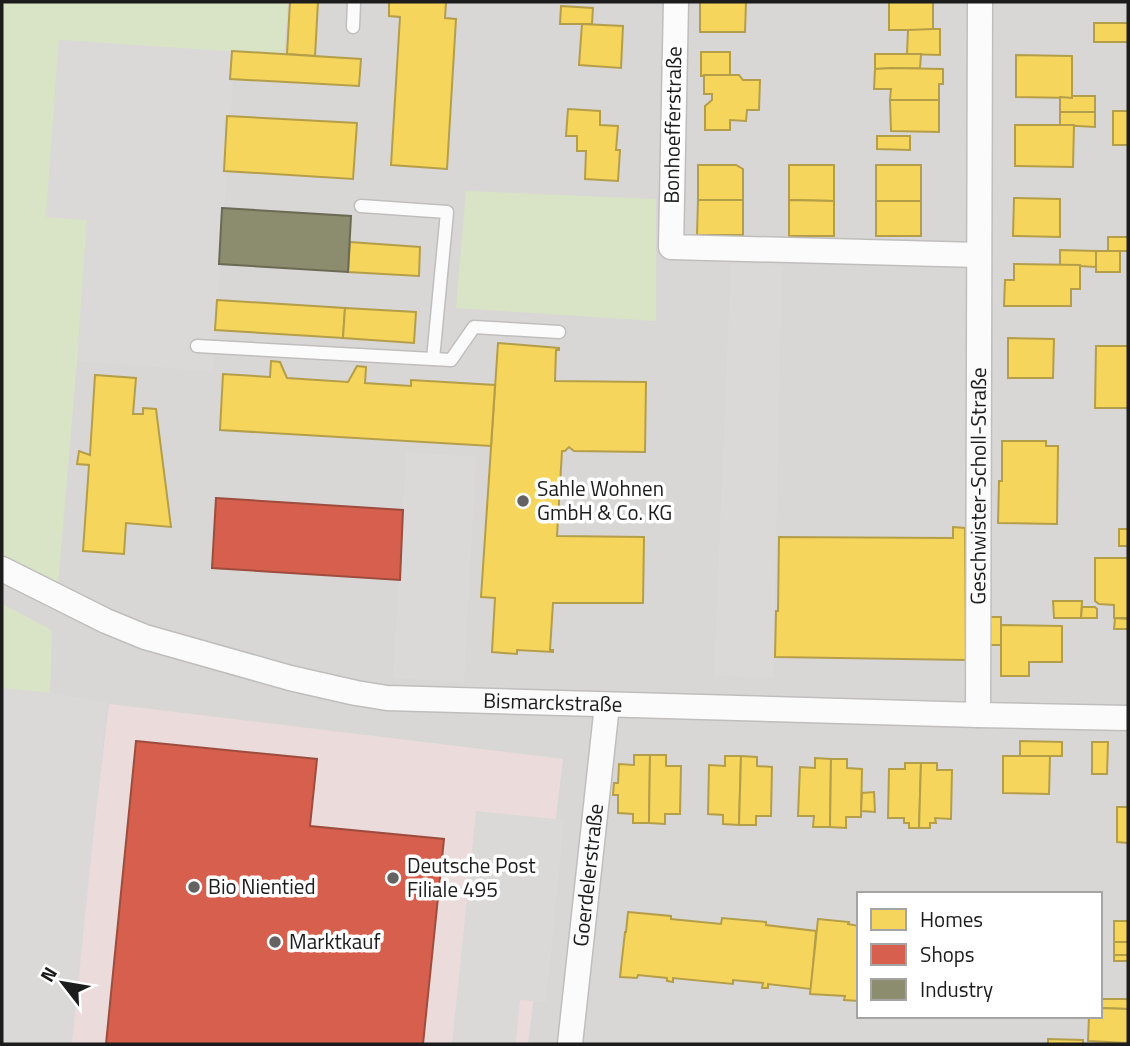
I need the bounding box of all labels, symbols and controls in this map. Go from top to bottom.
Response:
street label: Bonhoefferstraße [655,46,689,204]
street label: Geschwister-Scholl-Straße [961,367,994,605]
place label: Sahle Wohnen GmbH & Co. KG [537,472,672,528]
marker: Sahle Wohnen GmbH & Co. KG [515,493,531,509]
street label: Bismarckstraße [483,684,623,720]
street label: Goerdelerstraße [564,802,611,948]
place label: Deutsche Post Filiale 495 [407,849,536,905]
place label: Bio Nientied [208,870,316,902]
marker: Deutsche Post Filiale 495 [385,870,401,886]
marker: Bio Nientied [186,879,202,895]
legend [857,892,1102,1018]
text: Homes [920,903,983,935]
place label: Marktkauf [289,925,381,957]
marker: Marktkauf [267,934,283,950]
text: Shops [920,938,975,970]
north arrow [28,948,98,1018]
text: N [32,961,64,987]
text: Industry [920,973,993,1005]

